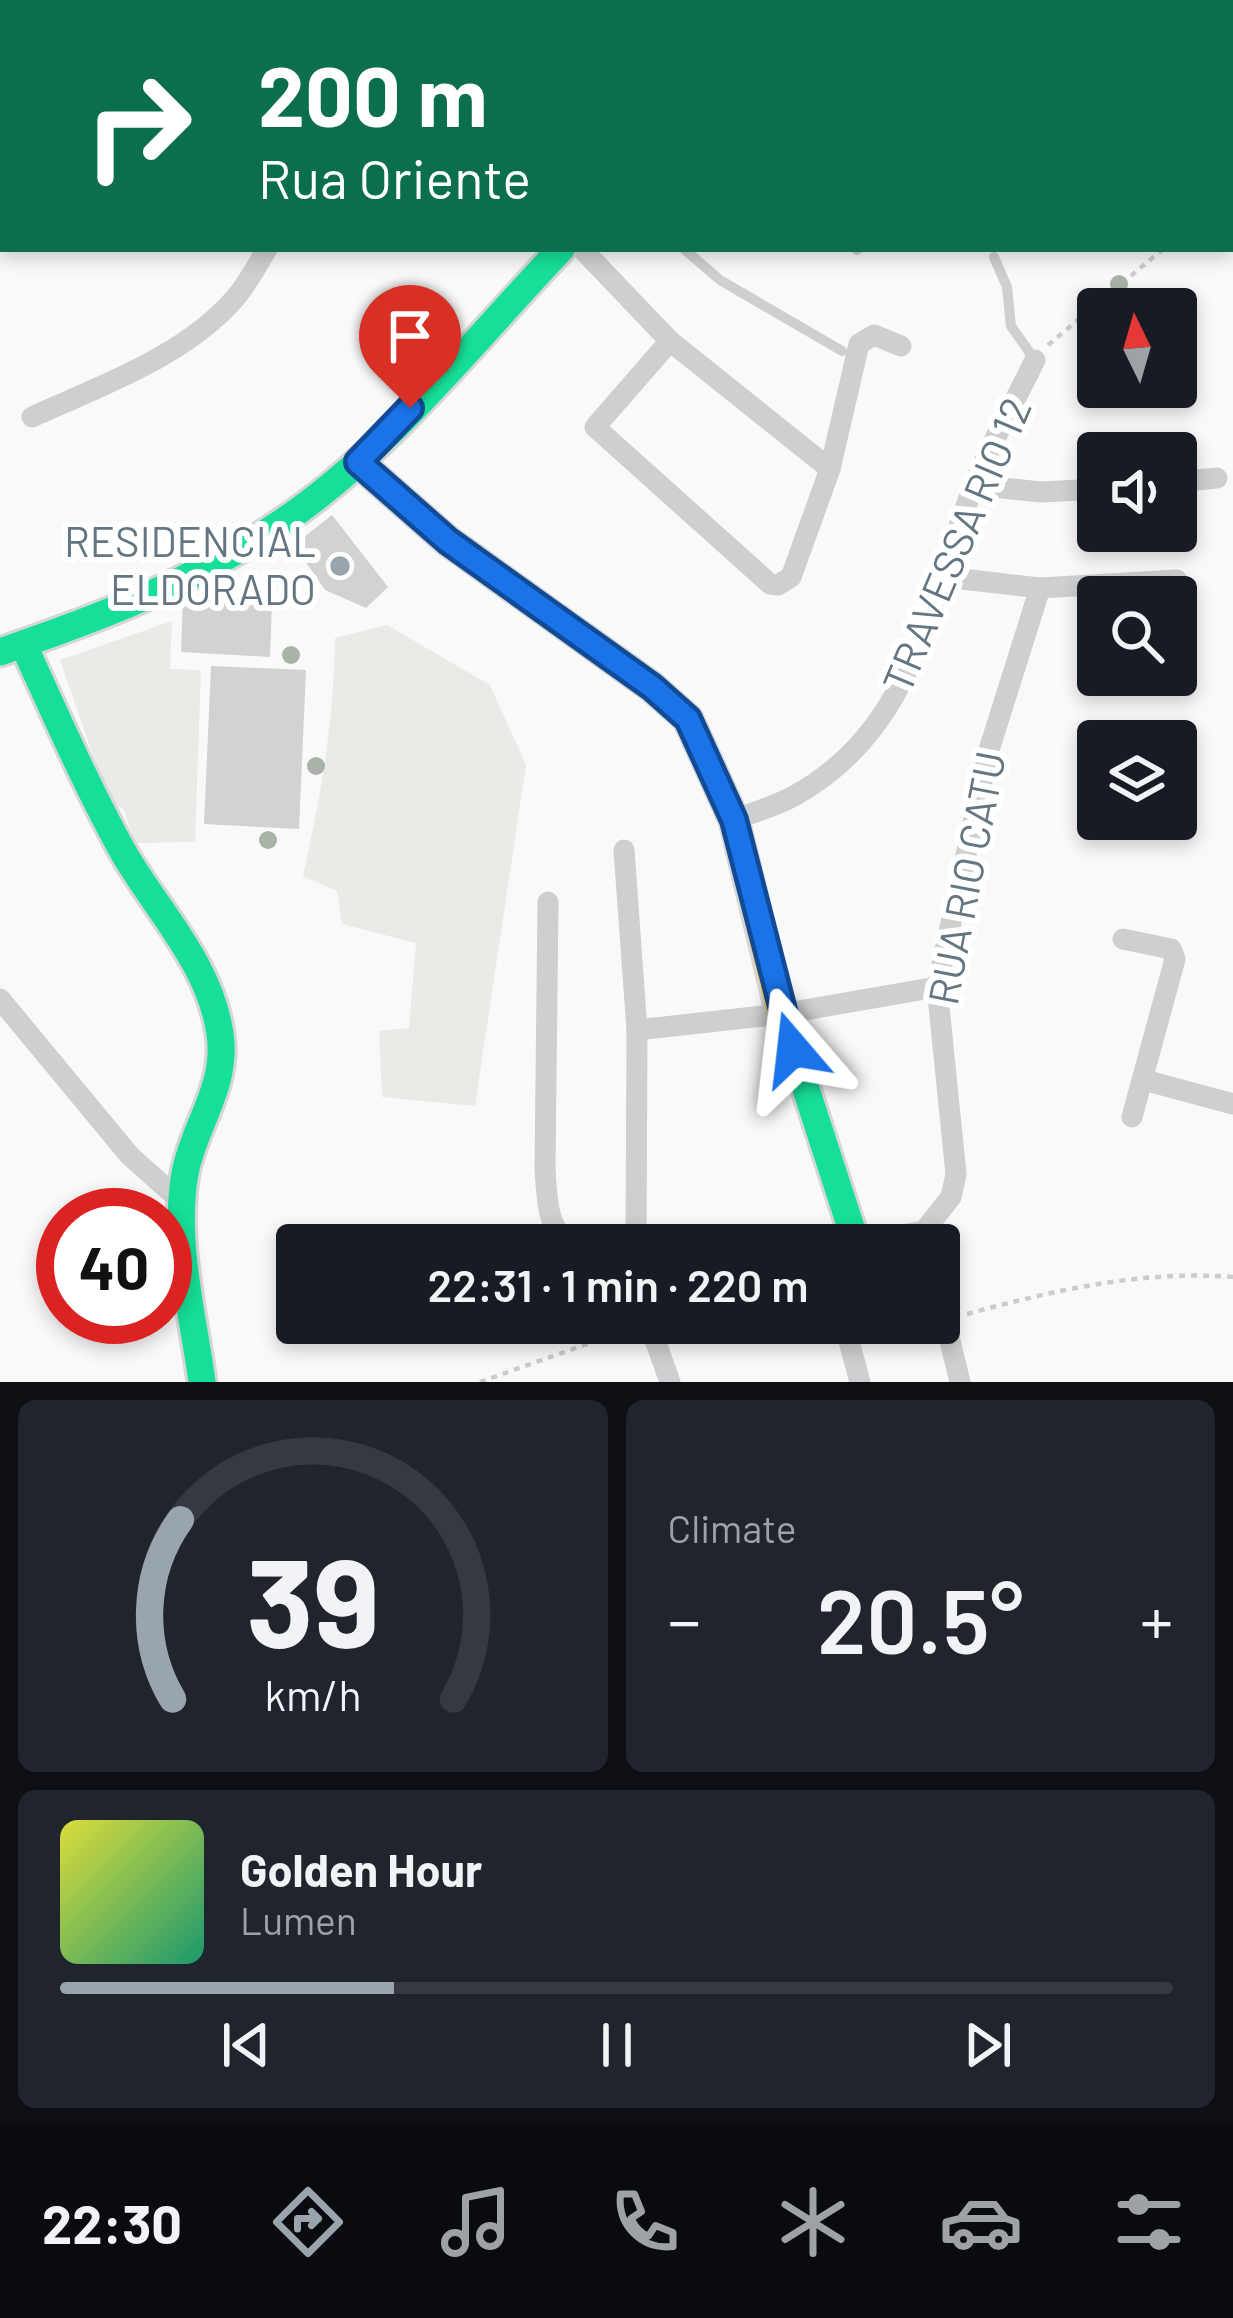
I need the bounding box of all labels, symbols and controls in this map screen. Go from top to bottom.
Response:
text: 200 m [258,43,488,144]
icon: right [60,48,216,204]
text: Rua Oriente [258,145,531,210]
pin [359,285,461,408]
north arrow [1077,288,1197,408]
map controls [1077,288,1197,840]
icon: arrive [377,303,443,369]
street label: TRAVESSA RIO 12 [871,389,1040,699]
button: sound [1077,432,1197,552]
place label: RESIDENCIAL ELDORADO [64,515,316,613]
marker: RESIDENCIAL ELDORADO [327,553,353,579]
button: search [1077,576,1197,696]
button: layers [1077,720,1197,840]
street label: RUA RIO CATU [916,747,1014,1008]
position arrow [730,986,856,1112]
speed limit sign: 40 [36,1188,192,1344]
text: 22:31 · 1 min · 220 m [427,1257,809,1311]
text: Climate [668,1504,797,1551]
text: 39 [246,1523,380,1673]
text: 20.5° [817,1564,1024,1672]
text: − [668,1579,701,1658]
text: + [1140,1579,1173,1658]
text: km/h [264,1668,361,1720]
text: Golden Hour [240,1842,482,1896]
text: Lumen [240,1896,357,1943]
icon: previous [213,2012,279,2078]
icon: pause [584,2012,650,2078]
icon: next [955,2012,1021,2078]
icon: directions [266,2180,350,2264]
icon: music [434,2180,518,2264]
icon: phone [603,2180,687,2264]
icon: climate [771,2180,855,2264]
icon: car [939,2180,1023,2264]
icon: filters [1107,2180,1191,2264]
text: 22:30 [42,2190,182,2255]

